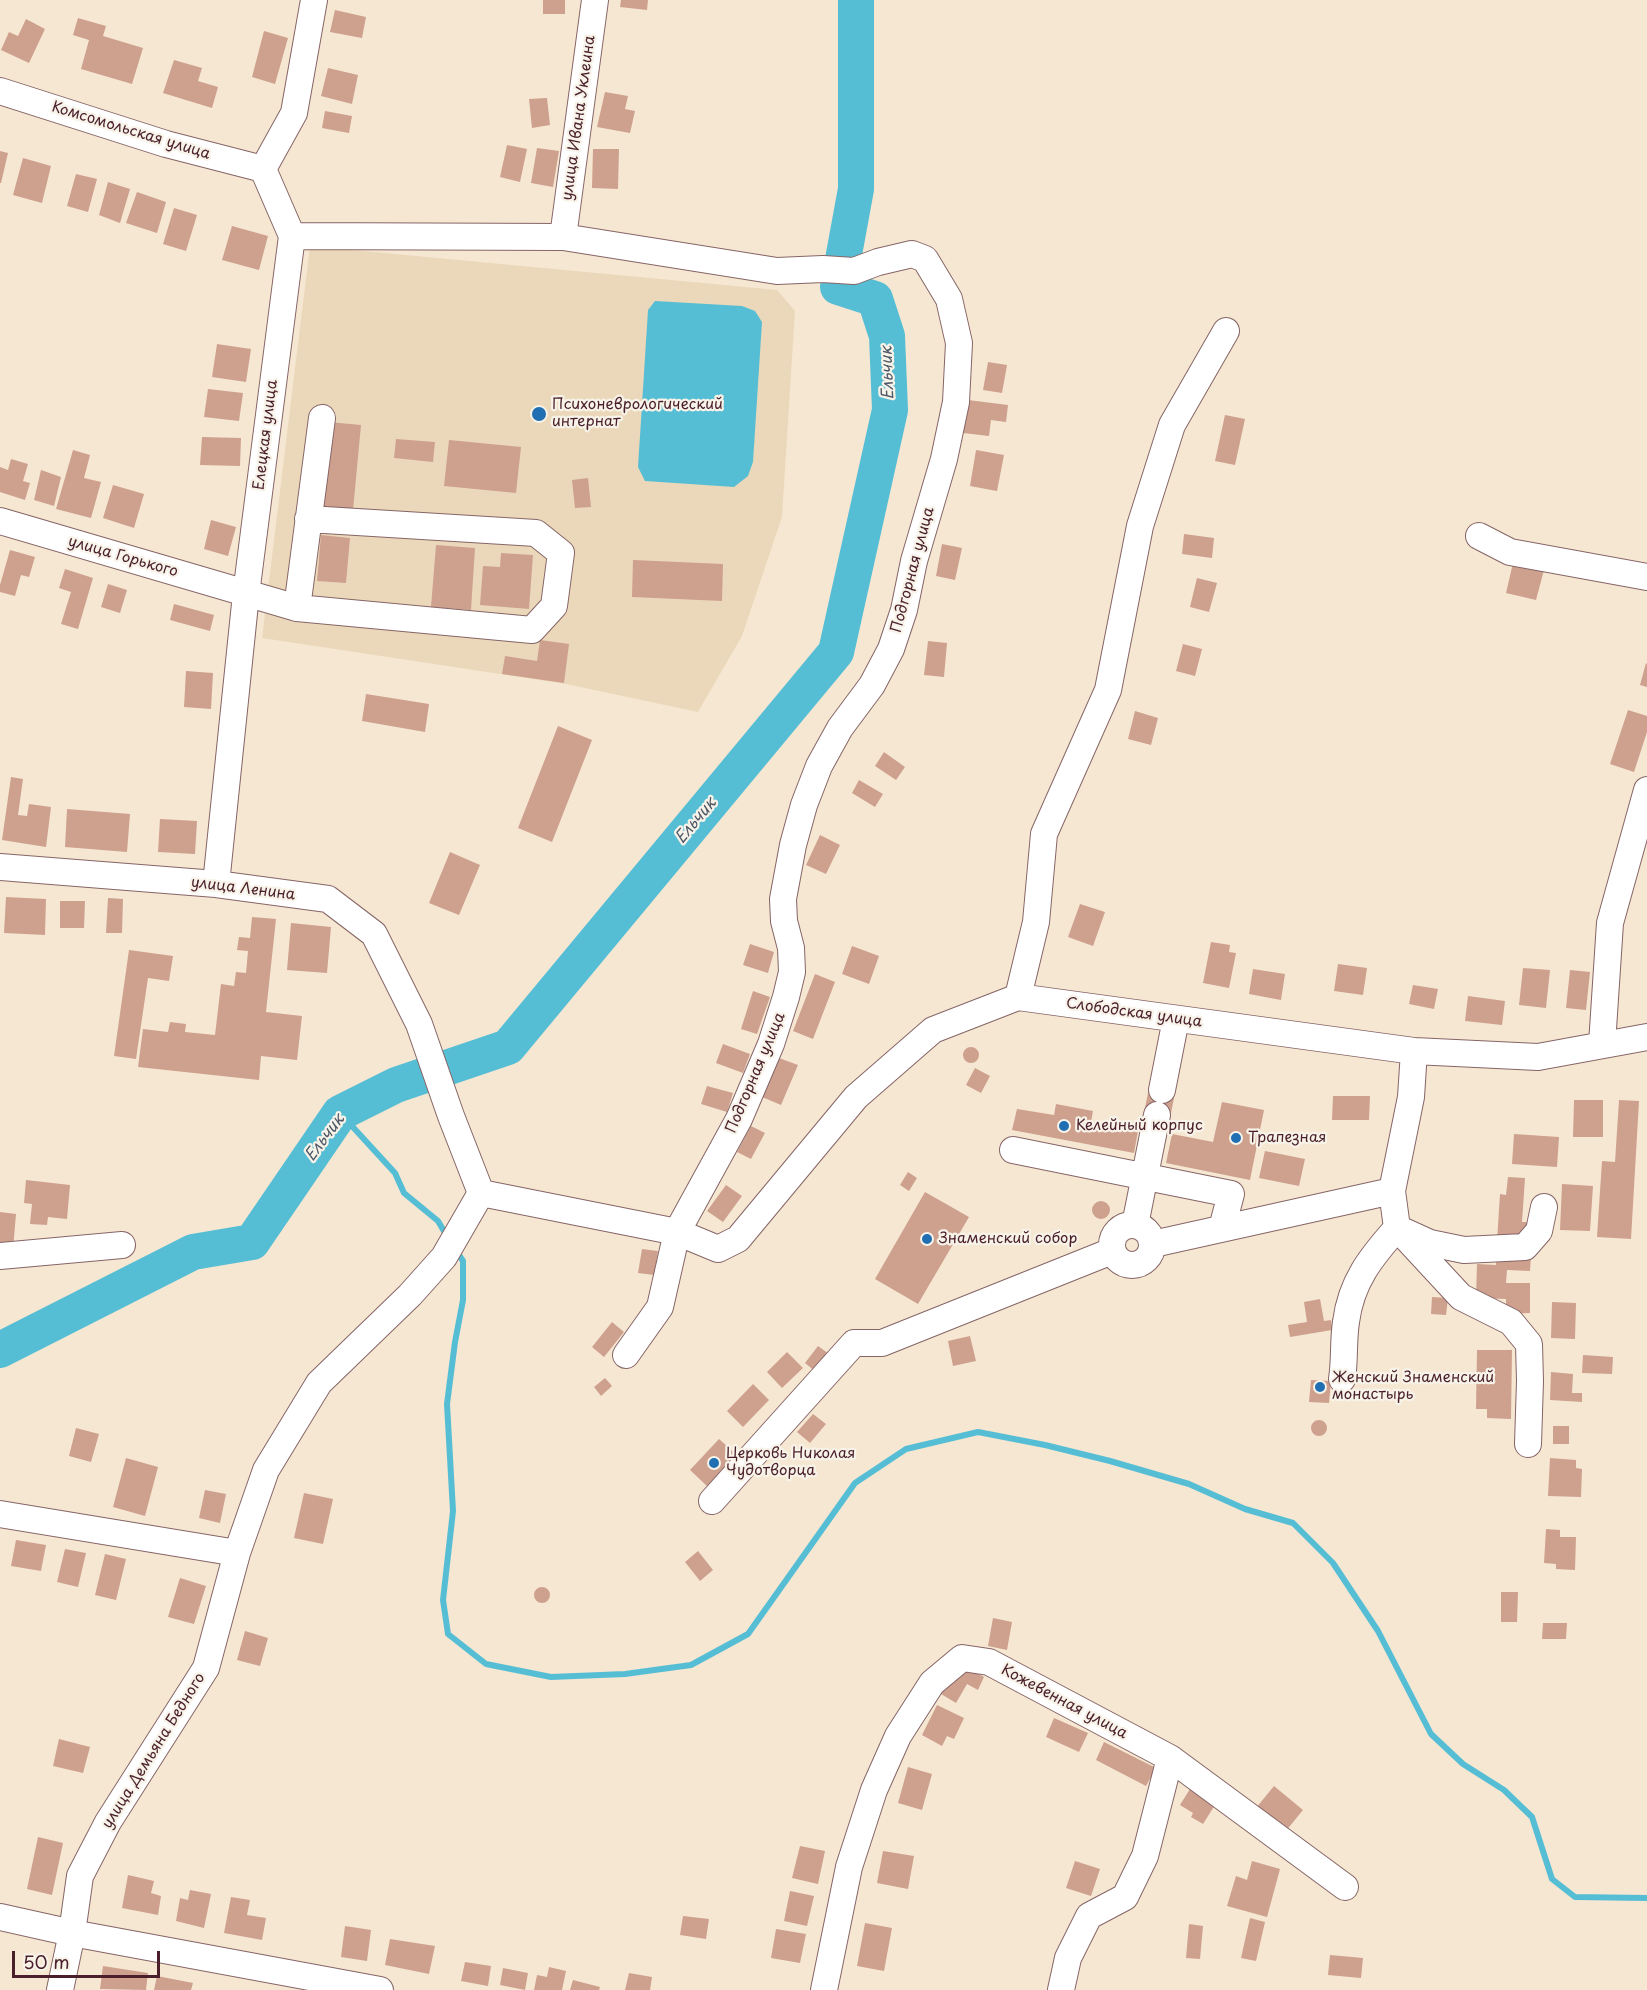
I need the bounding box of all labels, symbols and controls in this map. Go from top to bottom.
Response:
street label: улица Ивана Уклеина [559,34,599,202]
street label: Комсомольская улица [50,98,212,164]
water label: Ельчик [877,346,899,400]
street label: Елецкая улица [250,379,282,491]
place label: Психоневрологический интернат [552,396,723,431]
marker: Психоневрологический интернат [530,405,548,423]
street label: Подгорная улица [888,505,938,635]
street label: улица Горького [66,533,180,581]
water label: Ельчик [671,794,721,848]
street label: улица Ленина [190,874,296,904]
street label: Слободская улица [1065,995,1203,1031]
street label: Подгорная улица [722,1010,790,1136]
water label: Ельчик [301,1111,349,1165]
place label: Келейный корпус [1076,1117,1203,1135]
marker: Келейный корпус [1057,1119,1071,1133]
place label: Трапезная [1248,1129,1326,1147]
marker: Трапезная [1229,1131,1243,1145]
place label: Знаменский собор [939,1230,1077,1248]
marker: Знаменский собор [920,1232,934,1246]
place label: Женский Знаменский монастырь [1332,1369,1494,1404]
marker: Женский Знаменский монастырь [1313,1380,1327,1394]
place label: Церковь Николая Чудотворца [726,1445,855,1480]
marker: Церковь Николая Чудотворца [707,1456,721,1470]
street label: Кожевенная улица [998,1661,1130,1743]
street label: улица Демьяна Бедного [99,1670,209,1832]
scale bar [15,1939,164,1977]
text: 50 m [23,1948,70,1975]

